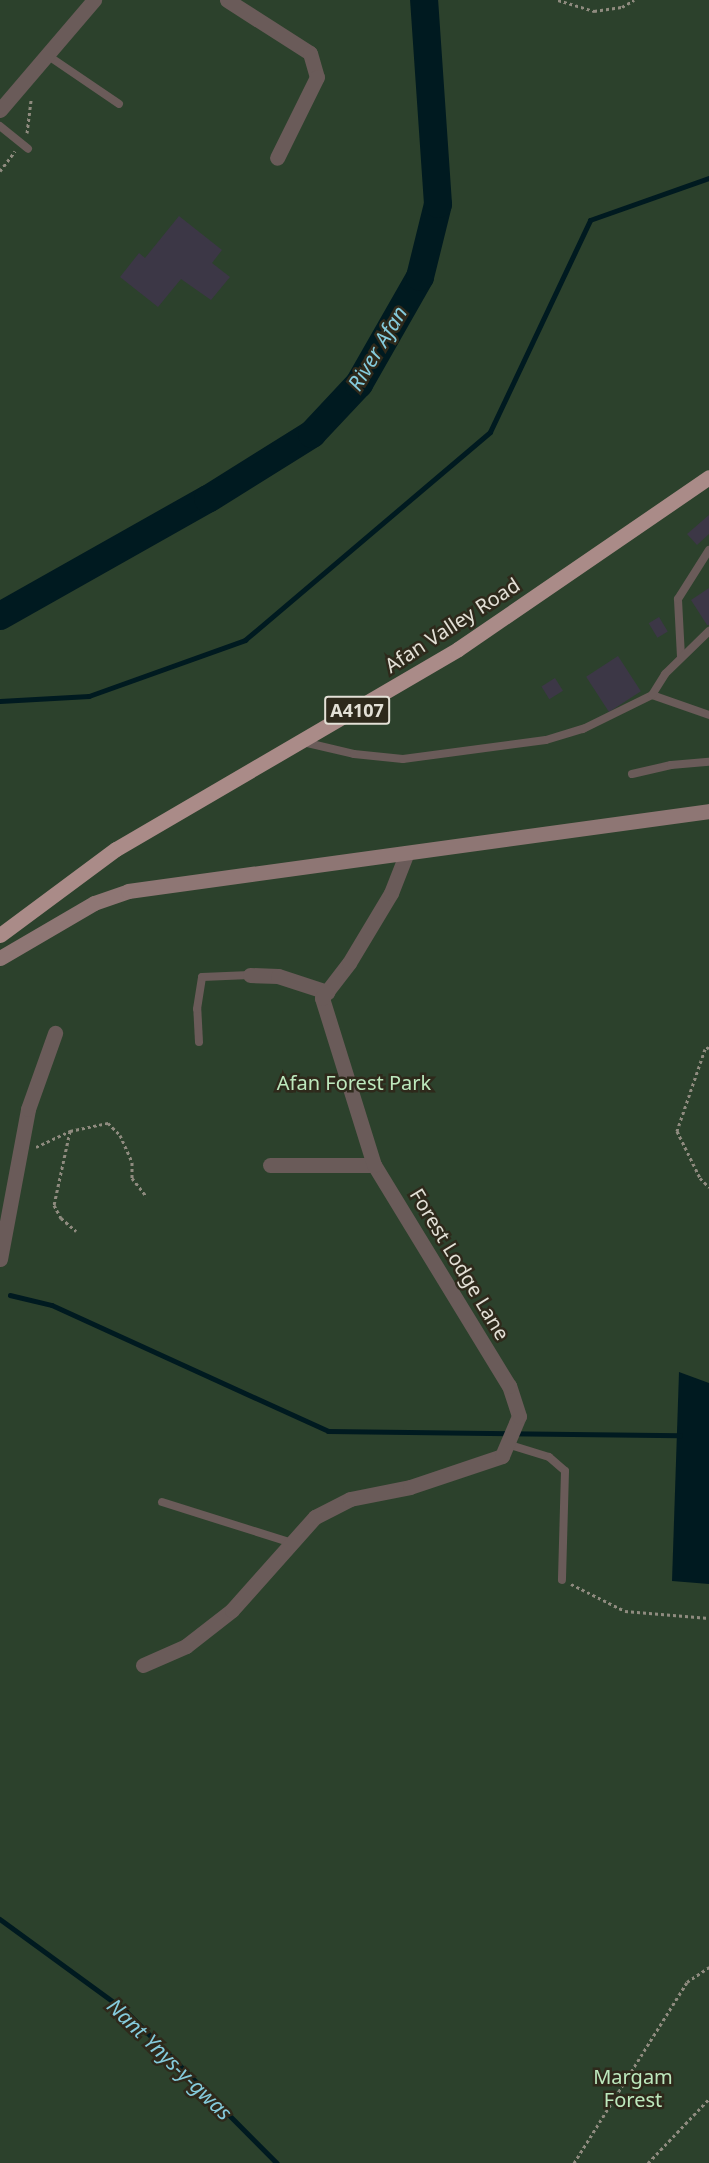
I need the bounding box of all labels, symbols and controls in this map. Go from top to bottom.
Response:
water label: River Afan [342,301,412,395]
street label: Afan Valley Road [380,572,524,678]
road number: A4107 [324,695,390,725]
park label: Afan Forest Park [277,1070,431,1094]
street label: Forest Lodge Lane [405,1184,515,1344]
water label: Nant Ynys-y-gwas [102,1993,238,2125]
park label: Margam Forest [593,2064,673,2111]

